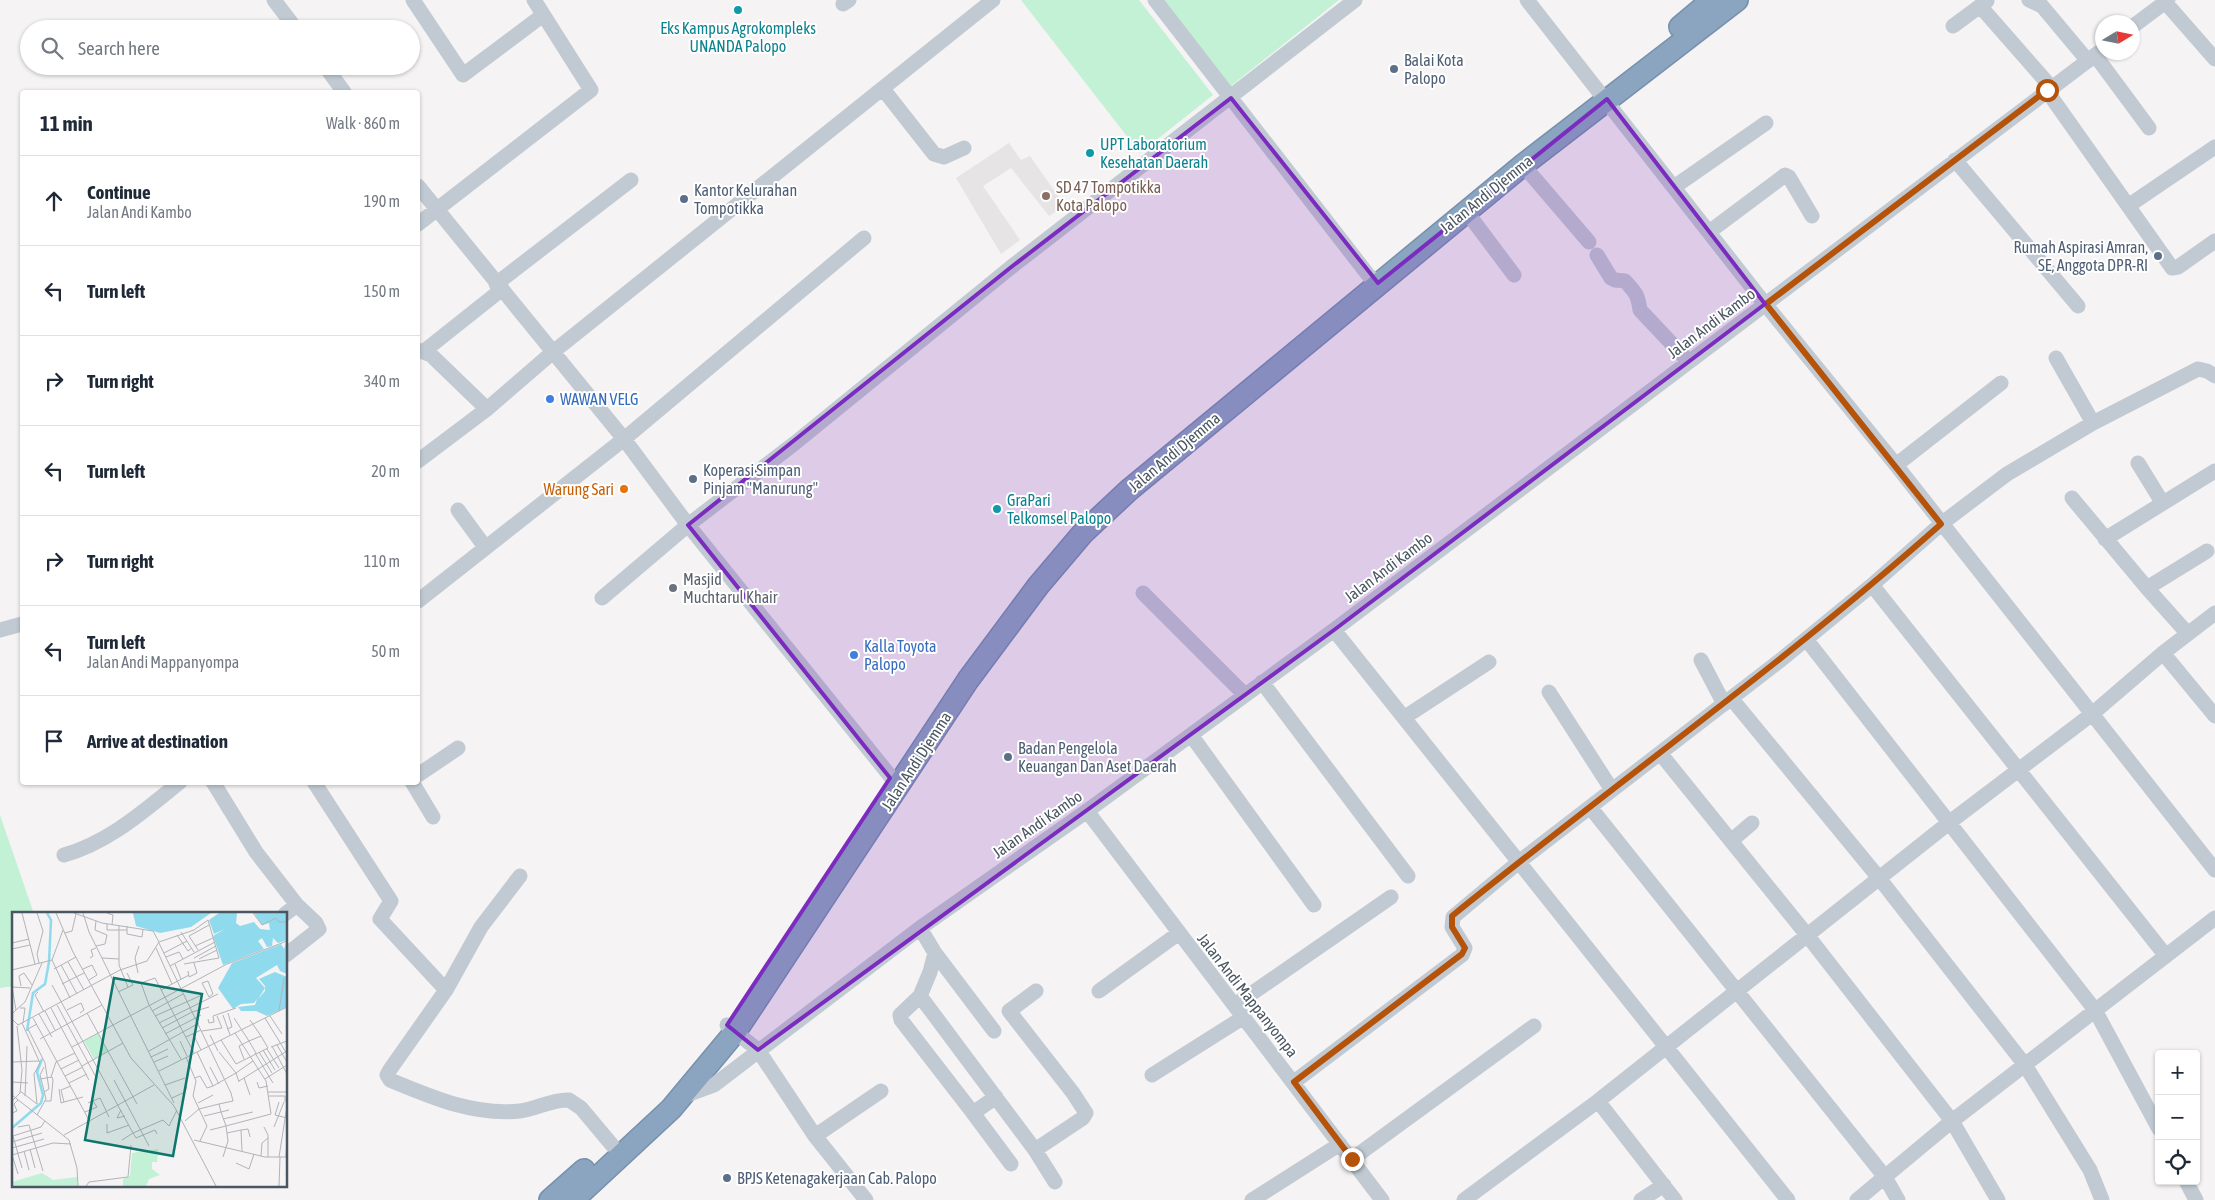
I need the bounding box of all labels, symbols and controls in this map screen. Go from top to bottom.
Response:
marker: Eks Kampus Agrokompleks UNANDA Palopo [732,4,744,16]
north arrow [2095,15,2140,60]
place label: Eks Kampus Agrokompleks UNANDA Palopo [660,19,816,56]
search box [20,20,420,75]
icon: search [38,34,66,62]
text: Search here [78,37,160,59]
place label: Balai Kota Palopo [1404,51,1464,88]
marker: Balai Kota Palopo [1388,63,1400,75]
route start [2036,79,2059,102]
text: 11 min [40,111,93,135]
text: Walk · 860 m [326,114,400,132]
place label: UPT Laboratorium Kesehatan Daerah [1100,135,1208,171]
marker: UPT Laboratorium Kesehatan Daerah [1084,147,1096,159]
street label: Jalan Andi Djemma [1436,151,1536,238]
place label: SD 47 Tompotikka Kota Palopo [1056,178,1161,215]
text: Continue [87,181,151,203]
place label: Kantor Kelurahan Tompotikka [694,181,797,218]
icon: ahead [40,187,68,215]
marker: SD 47 Tompotikka Kota Palopo [1040,190,1052,202]
text: 190 m [364,192,400,210]
marker: Kantor Kelurahan Tompotikka [678,193,690,205]
text: Jalan Andi Kambo [87,203,192,221]
place label: Rumah Aspirasi Amran, SE, Anggota DPR-RI [2013,238,2148,275]
marker: Rumah Aspirasi Amran, SE, Anggota DPR-RI [2152,250,2164,262]
icon: left [40,277,68,305]
text: Turn left [87,280,145,302]
text: 150 m [364,282,400,300]
street label: Jalan Andi Kambo [1664,284,1758,362]
icon: right [40,367,68,395]
text: Turn right [87,370,154,392]
text: 340 m [364,372,400,390]
place label: WAWAN VELG [560,390,639,408]
marker: WAWAN VELG [544,393,556,405]
street label: Jalan Andi Djemma [1125,409,1224,496]
icon: left [40,457,68,485]
text: Turn left [87,460,145,482]
place label: Koperasi Simpan Pinjam "Manurung" [703,461,818,498]
text: 20 m [371,462,400,480]
marker: Koperasi Simpan Pinjam "Manurung" [687,473,699,485]
place label: Warung Sari [544,480,614,499]
marker: Warung Sari [618,483,630,495]
place label: GraPari Telkomsel Palopo [1007,491,1111,528]
marker: GraPari Telkomsel Palopo [991,503,1003,515]
street label: Jalan Andi Kambo [1341,528,1435,606]
icon: right [40,547,68,575]
text: Turn right [87,550,154,572]
text: 110 m [364,552,400,570]
place label: Masjid Muchtarul Khair [683,570,778,606]
marker: Masjid Muchtarul Khair [667,582,679,594]
text: Turn left [87,631,145,653]
icon: left [40,637,68,665]
place label: Kalla Toyota Palopo [864,637,937,674]
text: 50 m [371,642,400,660]
marker: Kalla Toyota Palopo [848,649,860,661]
text: Jalan Andi Mappanyompa [87,653,239,671]
street label: Jalan Andi Djemma [878,708,955,814]
icon: arrive [40,727,68,755]
text: Arrive at destination [87,730,228,752]
place label: Badan Pengelola Keuangan Dan Aset Daerah [1018,739,1177,776]
marker: Badan Pengelola Keuangan Dan Aset Daerah [1002,751,1014,763]
street label: Jalan Andi Kambo [989,787,1085,861]
inset map [12,912,288,1188]
street label: Jalan Andi Mappanyompa [1193,929,1302,1061]
map controls [2155,1050,2200,1185]
button: + [2155,1050,2200,1095]
button: − [2155,1095,2200,1140]
button: locate [2155,1140,2200,1185]
route end [1341,1148,1364,1171]
place label: BPJS Ketenagakerjaan Cab. Palopo [737,1169,937,1188]
marker: BPJS Ketenagakerjaan Cab. Palopo [721,1172,733,1184]

